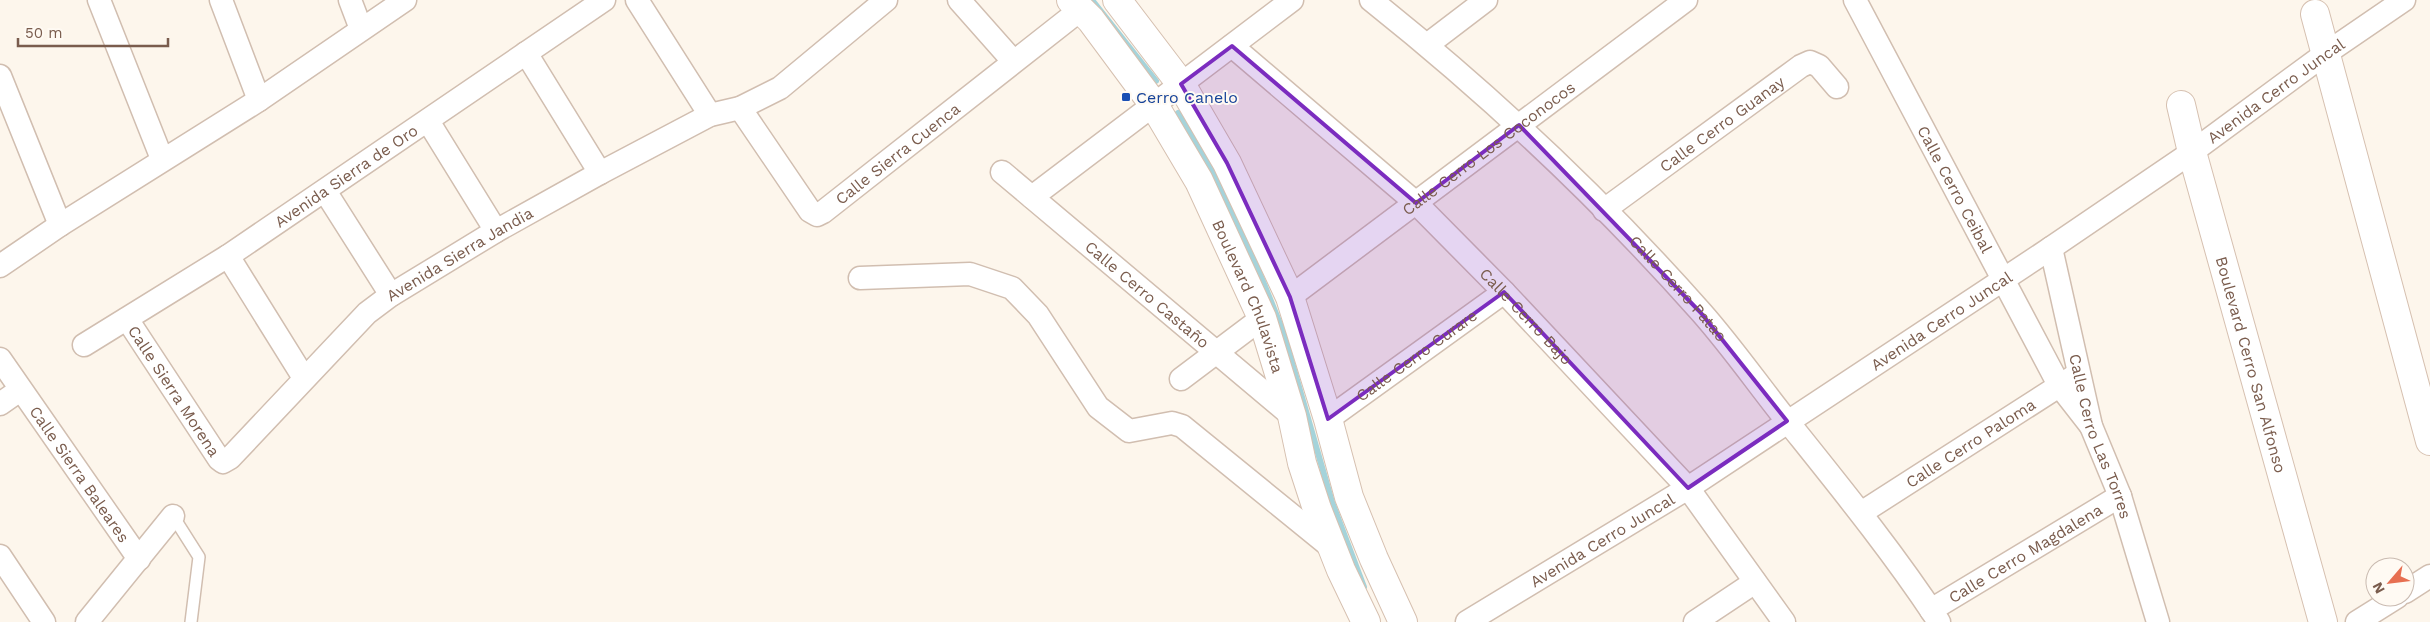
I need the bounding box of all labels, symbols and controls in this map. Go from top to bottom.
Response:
scale bar [18,15,168,47]
text: 50 m [25,24,62,42]
street label: Avenida Cerro Juncal [2204,35,2348,148]
street label: Calle Cerro Guanay [1656,72,1789,176]
street label: Calle Cerro Los Coconocos [1399,78,1579,220]
place label: Cerro Canelo [1136,88,1238,107]
marker: Cerro Canelo [1120,91,1132,103]
street label: Calle Sierra Cuenca [832,99,964,209]
street label: Avenida Sierra de Oro [271,121,422,232]
street label: Calle Cerro Ceibal [1913,123,1996,256]
street label: Avenida Sierra Jandia [383,203,536,306]
street label: Boulevard Chulavista [1208,217,1287,375]
street label: Calle Cerro Patao [1625,232,1731,346]
street label: Calle Cerro Castaño [1081,237,1213,352]
street label: Boulevard Cerro San Alfonso [2212,254,2290,475]
street label: Calle Cerro Bajo [1476,264,1576,369]
street label: Avenida Cerro Juncal [1867,267,2016,375]
street label: Calle Cerro Curare [1353,306,1481,406]
street label: Calle Sierra Morena [124,322,224,460]
street label: Calle Cerro Las Torres [2065,352,2135,521]
street label: Calle Cerro Paloma [1902,395,2039,492]
street label: Calle Sierra Baleares [25,402,133,546]
street label: Avenida Cerro Juncal [1527,489,1678,591]
street label: Calle Cerro Magdalena [1945,500,2106,607]
north arrow [2365,557,2415,607]
text: N [2369,580,2388,596]

